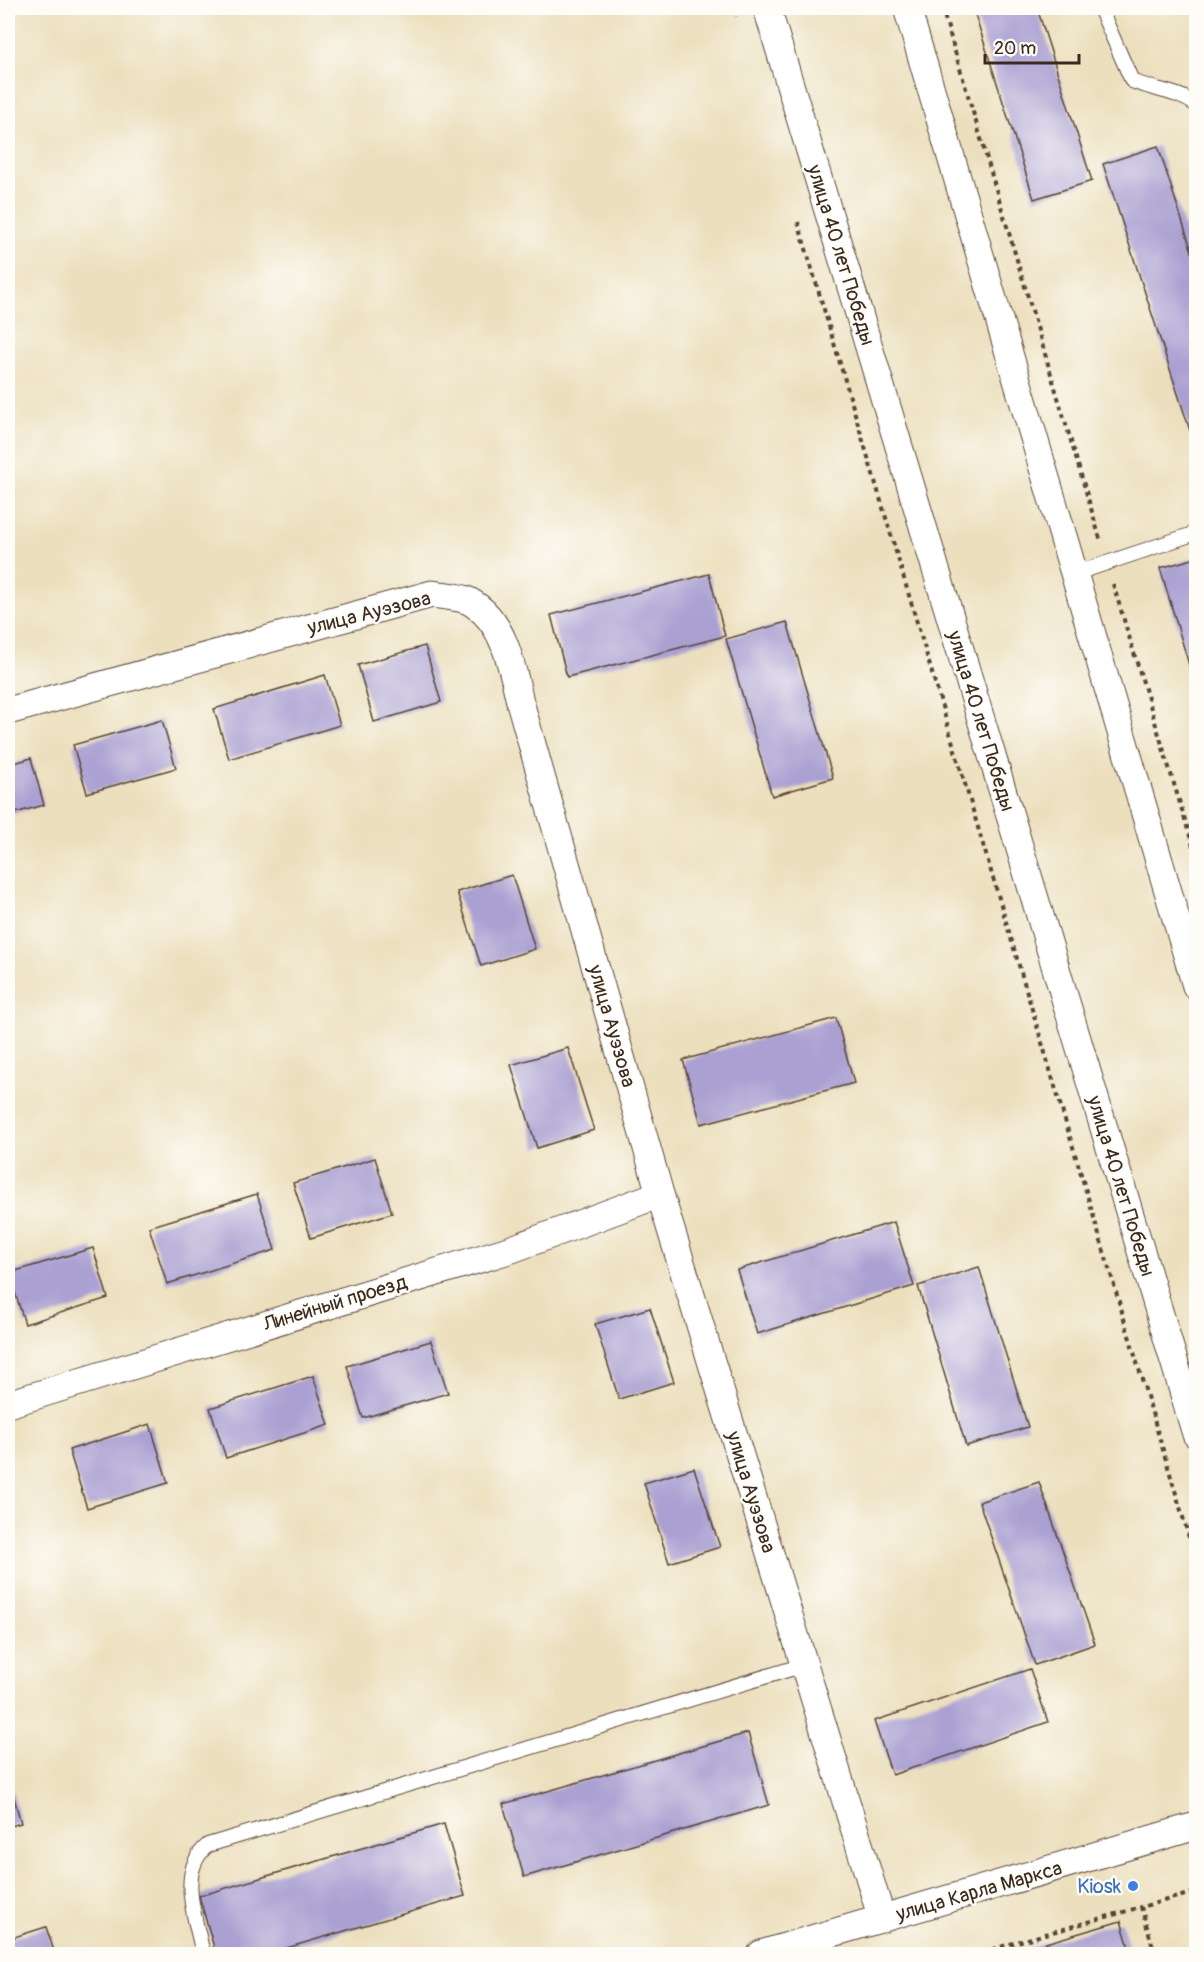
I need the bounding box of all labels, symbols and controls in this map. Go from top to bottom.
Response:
scale bar [985,27,1080,65]
text: 20 m [994,37,1036,60]
street label: улица 40 лет Победы [801,161,880,348]
street label: улица Ауэзова [304,586,433,641]
street label: улица 40 лет Победы [941,627,1020,814]
street label: улица Ауэзова [582,961,641,1090]
street label: улица 40 лет Победы [1081,1092,1160,1279]
street label: Линейный проезд [259,1269,410,1337]
street label: улица Ауэзова [720,1427,781,1556]
street label: улица Карла Маркса [892,1855,1065,1927]
place label: Kiosk [1077,1874,1122,1899]
marker: Kiosk [1126,1879,1140,1893]

